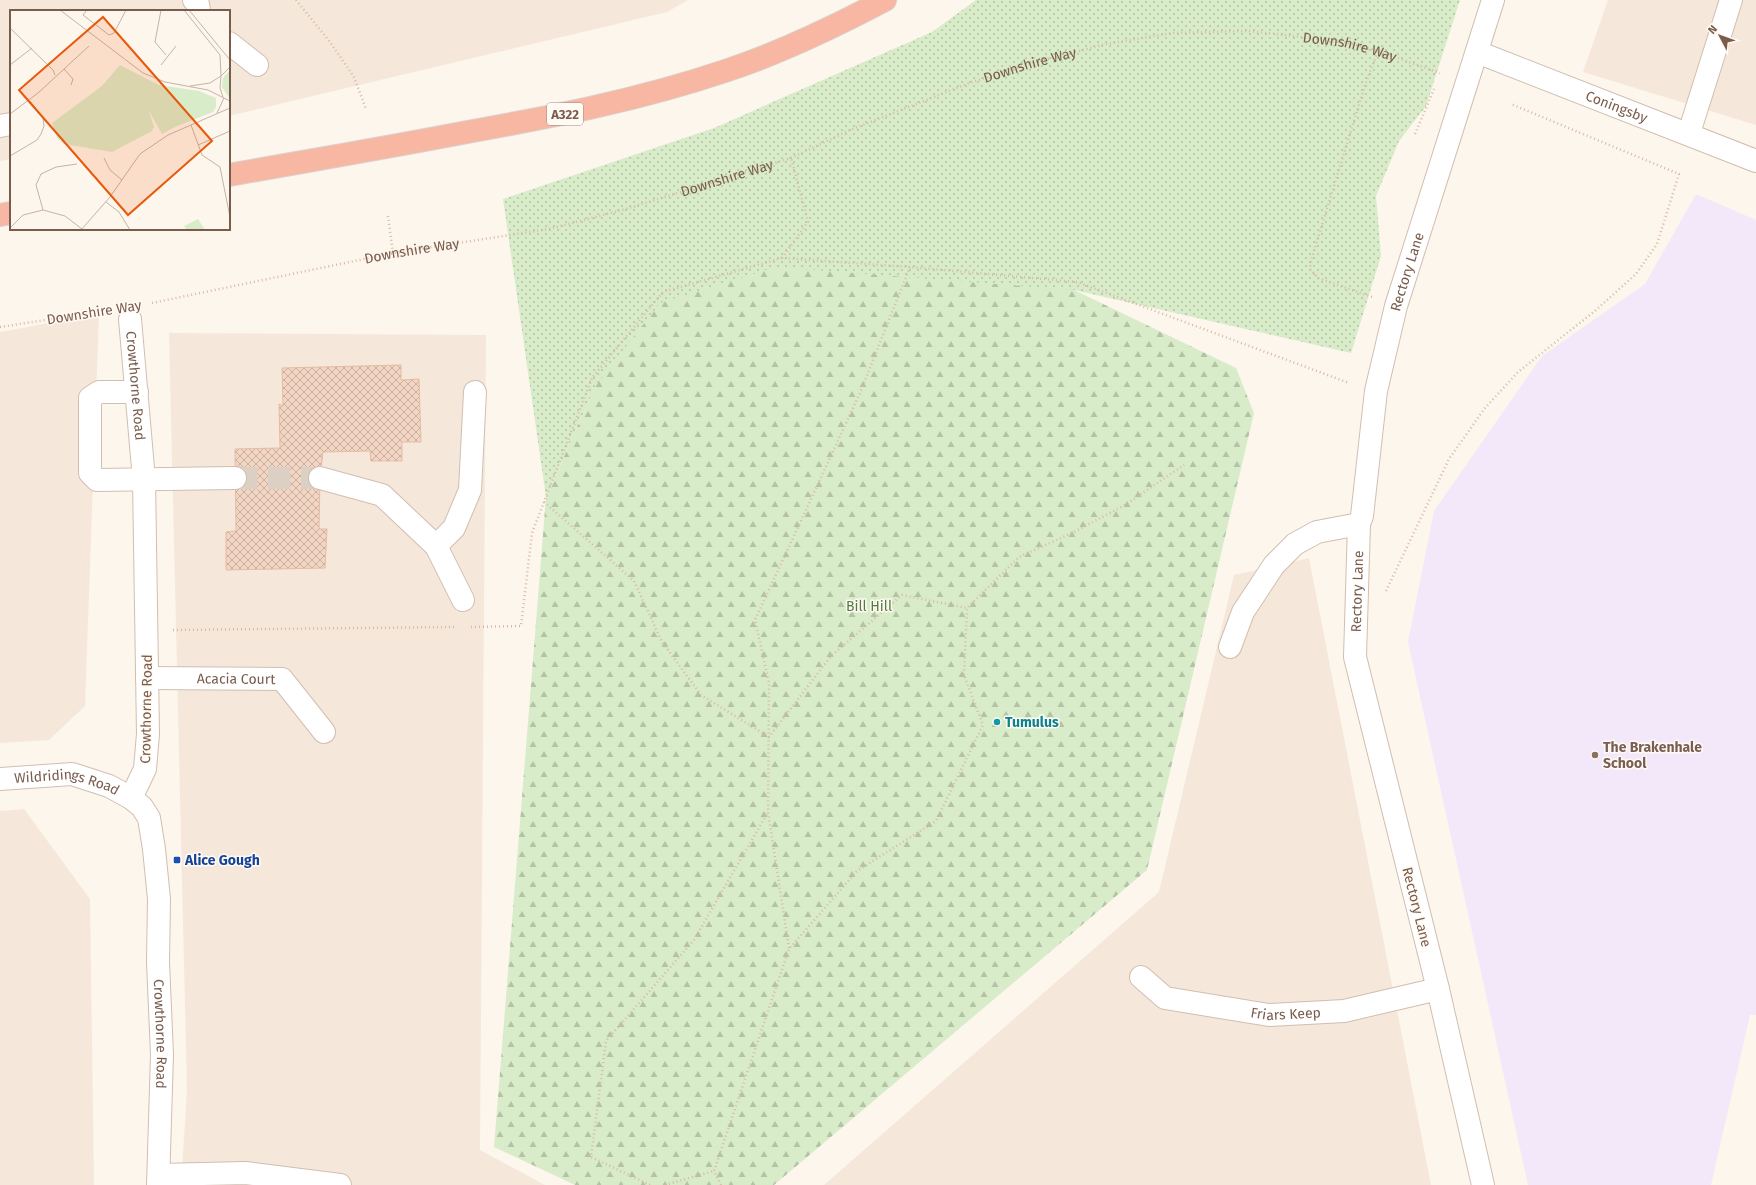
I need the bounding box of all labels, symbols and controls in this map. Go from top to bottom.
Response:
inset map [10,10,230,230]
north arrow [1700,16,1740,56]
text: N [1706,23,1720,37]
street label: Downshire Way [1302,29,1399,66]
street label: Downshire Way [981,44,1078,87]
street label: Coningsby [1583,87,1650,127]
road number: A322 [547,103,583,125]
street label: Downshire Way [679,156,775,201]
street label: Rectory Lane [1387,230,1428,313]
street label: Downshire Way [363,235,461,268]
street label: Downshire Way [45,297,143,328]
street label: Crowthorne Road [122,330,149,441]
street label: Rectory Lane [1348,550,1367,633]
park label: Bill Hill [846,598,892,615]
street label: Crowthorne Road [137,654,156,764]
street label: Acacia Court [197,670,276,688]
place label: Tumulus [1005,714,1059,731]
marker: Tumulus [992,717,1002,727]
place label: The Brakenhale School [1603,739,1702,772]
marker: The Brakenhale School [1590,750,1600,760]
street label: Wildridings Road [14,766,122,799]
place label: Alice Gough [184,852,260,869]
marker: Alice Gough [172,855,182,865]
street label: Rectory Lane [1398,865,1435,949]
street label: Crowthorne Road [150,979,170,1089]
street label: Friars Keep [1249,1004,1321,1024]

